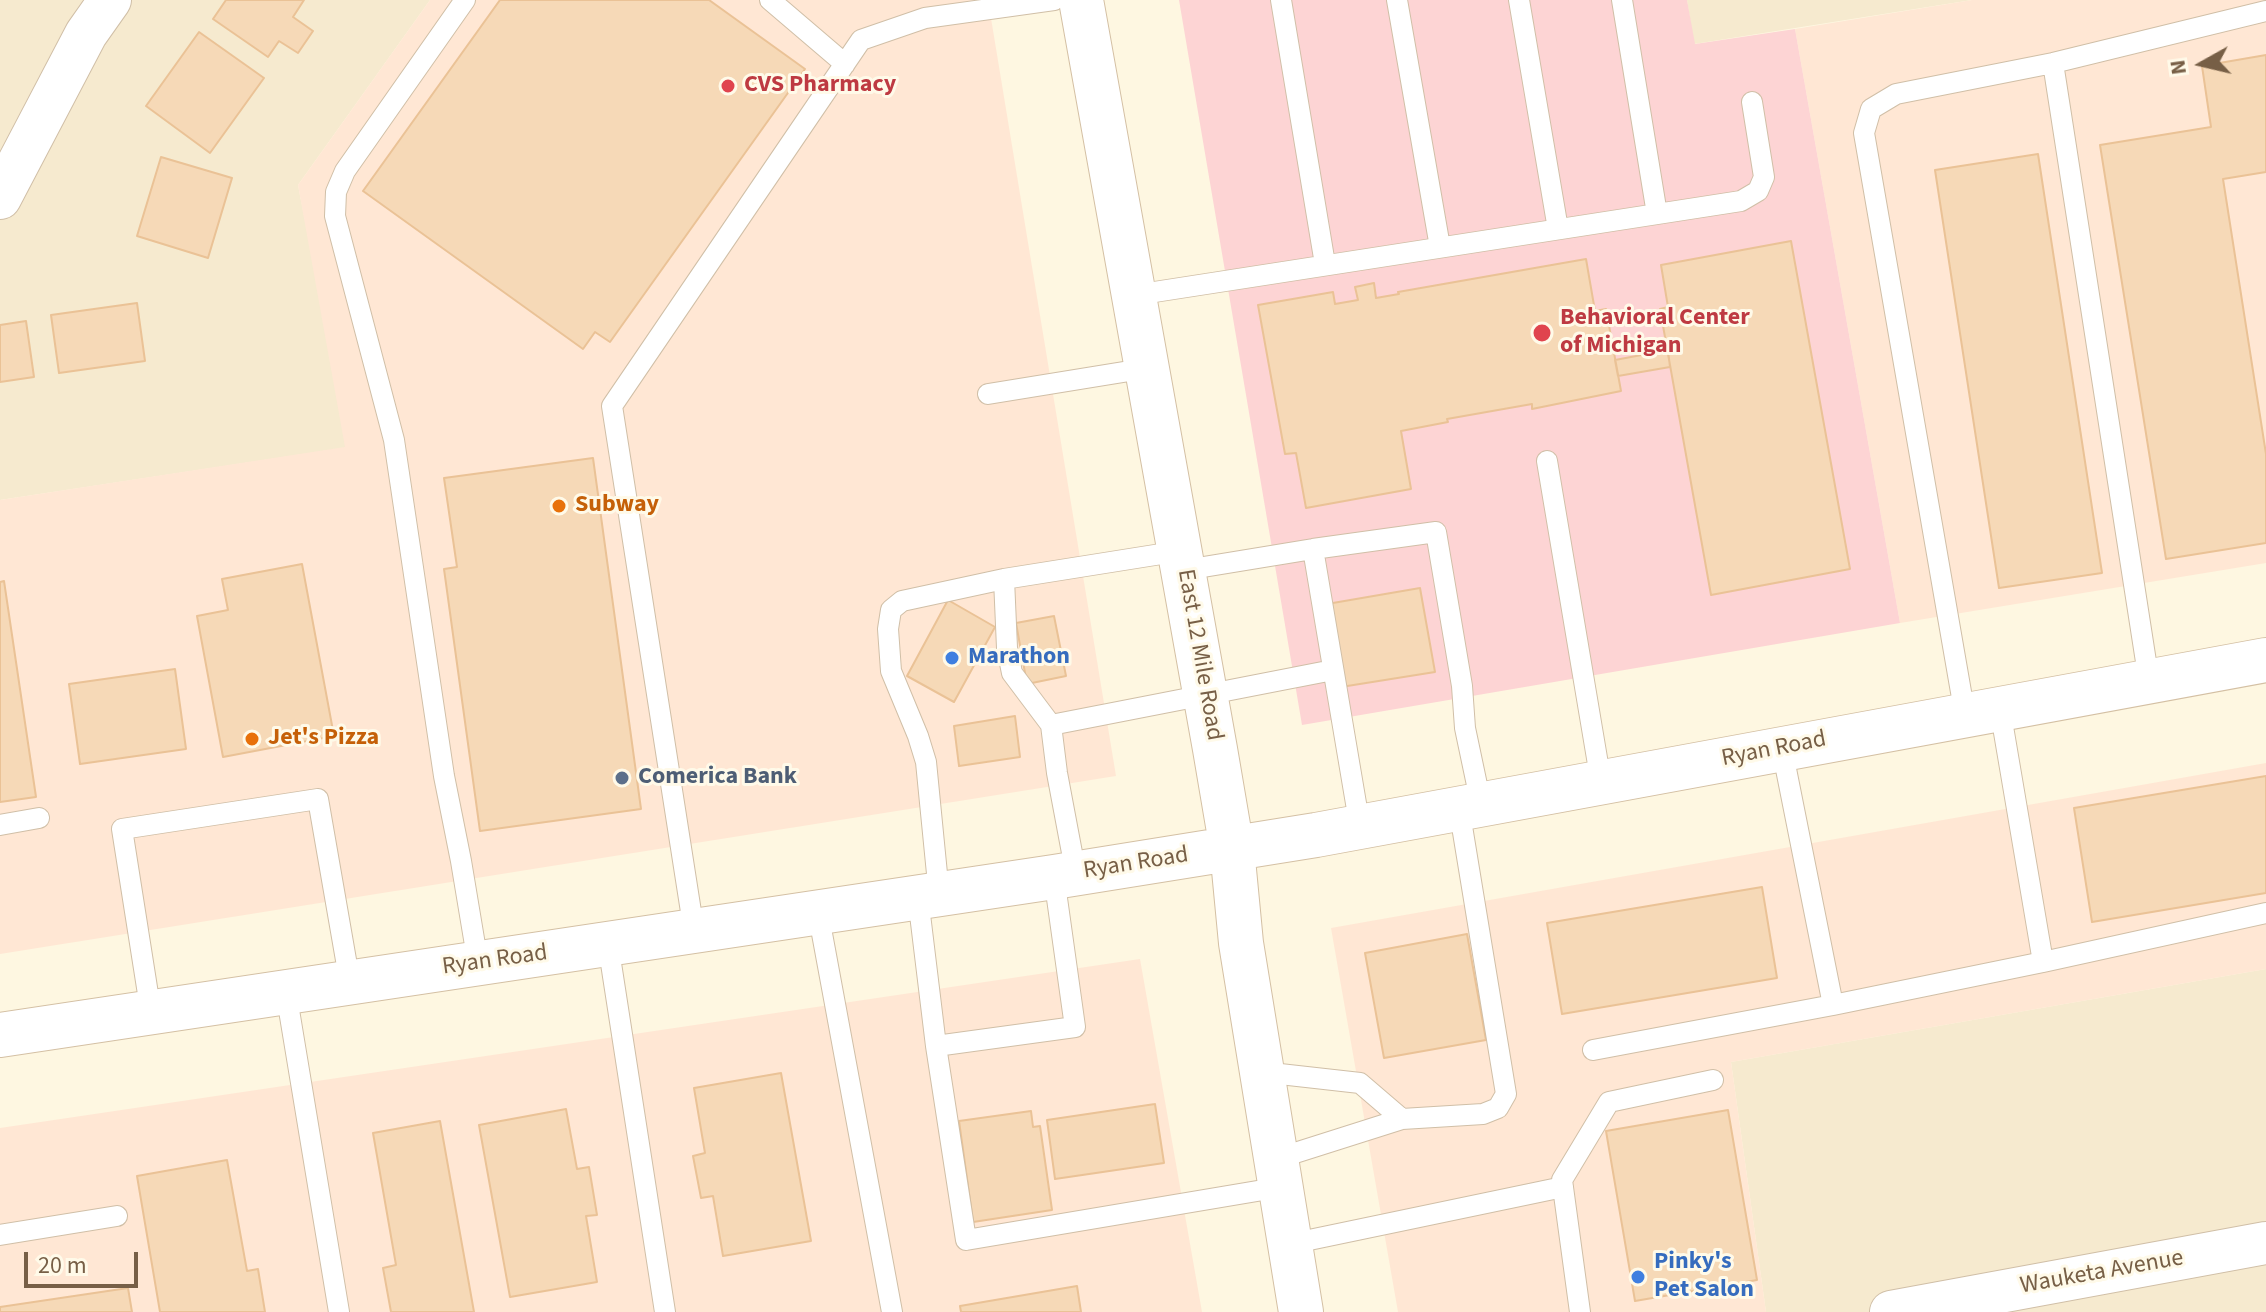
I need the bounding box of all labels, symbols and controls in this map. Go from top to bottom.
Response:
north arrow [2162,24,2242,104]
text: N [2161,58,2195,77]
place label: CVS Pharmacy [744,72,896,100]
marker: CVS Pharmacy [719,77,737,95]
place label: Behavioral Center of Michigan [1560,305,1750,361]
marker: Behavioral Center of Michigan [1531,322,1553,344]
place label: Subway [575,492,659,520]
marker: Subway [550,497,568,515]
street label: East 12 Mile Road [1170,567,1228,743]
place label: Marathon [968,644,1070,672]
marker: Marathon [943,649,961,667]
place label: Jet's Pizza [268,725,379,753]
street label: Ryan Road [1719,726,1829,774]
marker: Jet's Pizza [243,730,261,748]
place label: Comerica Bank [638,764,797,792]
marker: Comerica Bank [613,769,631,787]
street label: Ryan Road [1081,841,1191,887]
street label: Ryan Road [441,939,549,983]
scale bar [28,1236,142,1286]
street label: Wauketa Avenue [2018,1244,2186,1302]
text: 20 m [38,1248,87,1283]
place label: Pinky's Pet Salon [1654,1249,1754,1305]
marker: Pinky's Pet Salon [1629,1268,1647,1286]

